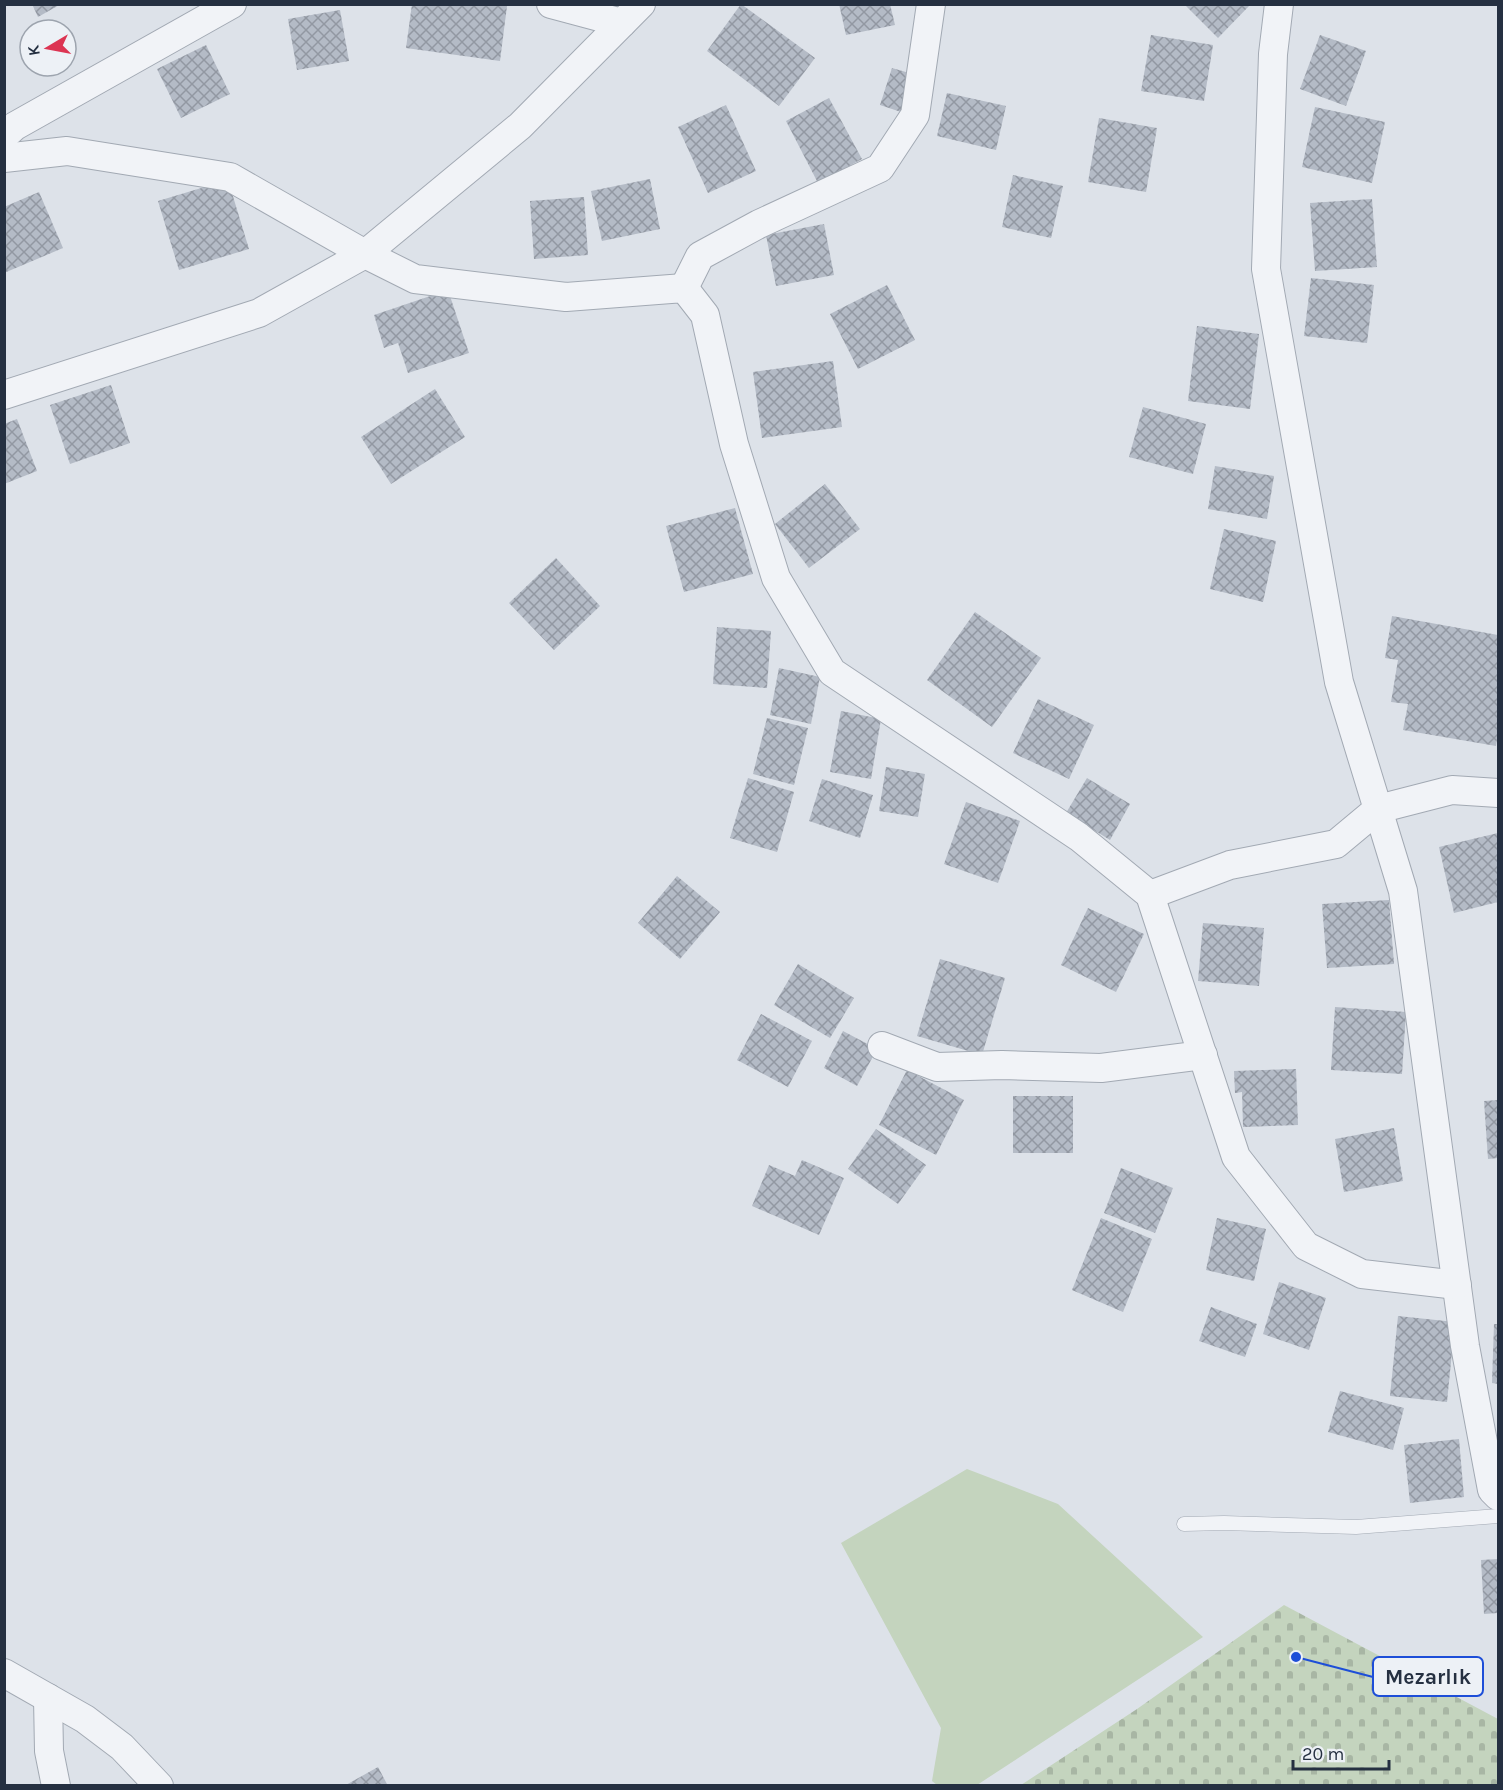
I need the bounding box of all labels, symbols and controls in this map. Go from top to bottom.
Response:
north arrow [18,18,78,78]
text: K [23,43,44,57]
callout: Mezarlık [1373,1657,1483,1696]
text: Mezarlık [1385,1665,1472,1689]
scale bar [1293,1733,1389,1771]
text: 20 m [1302,1743,1344,1765]

